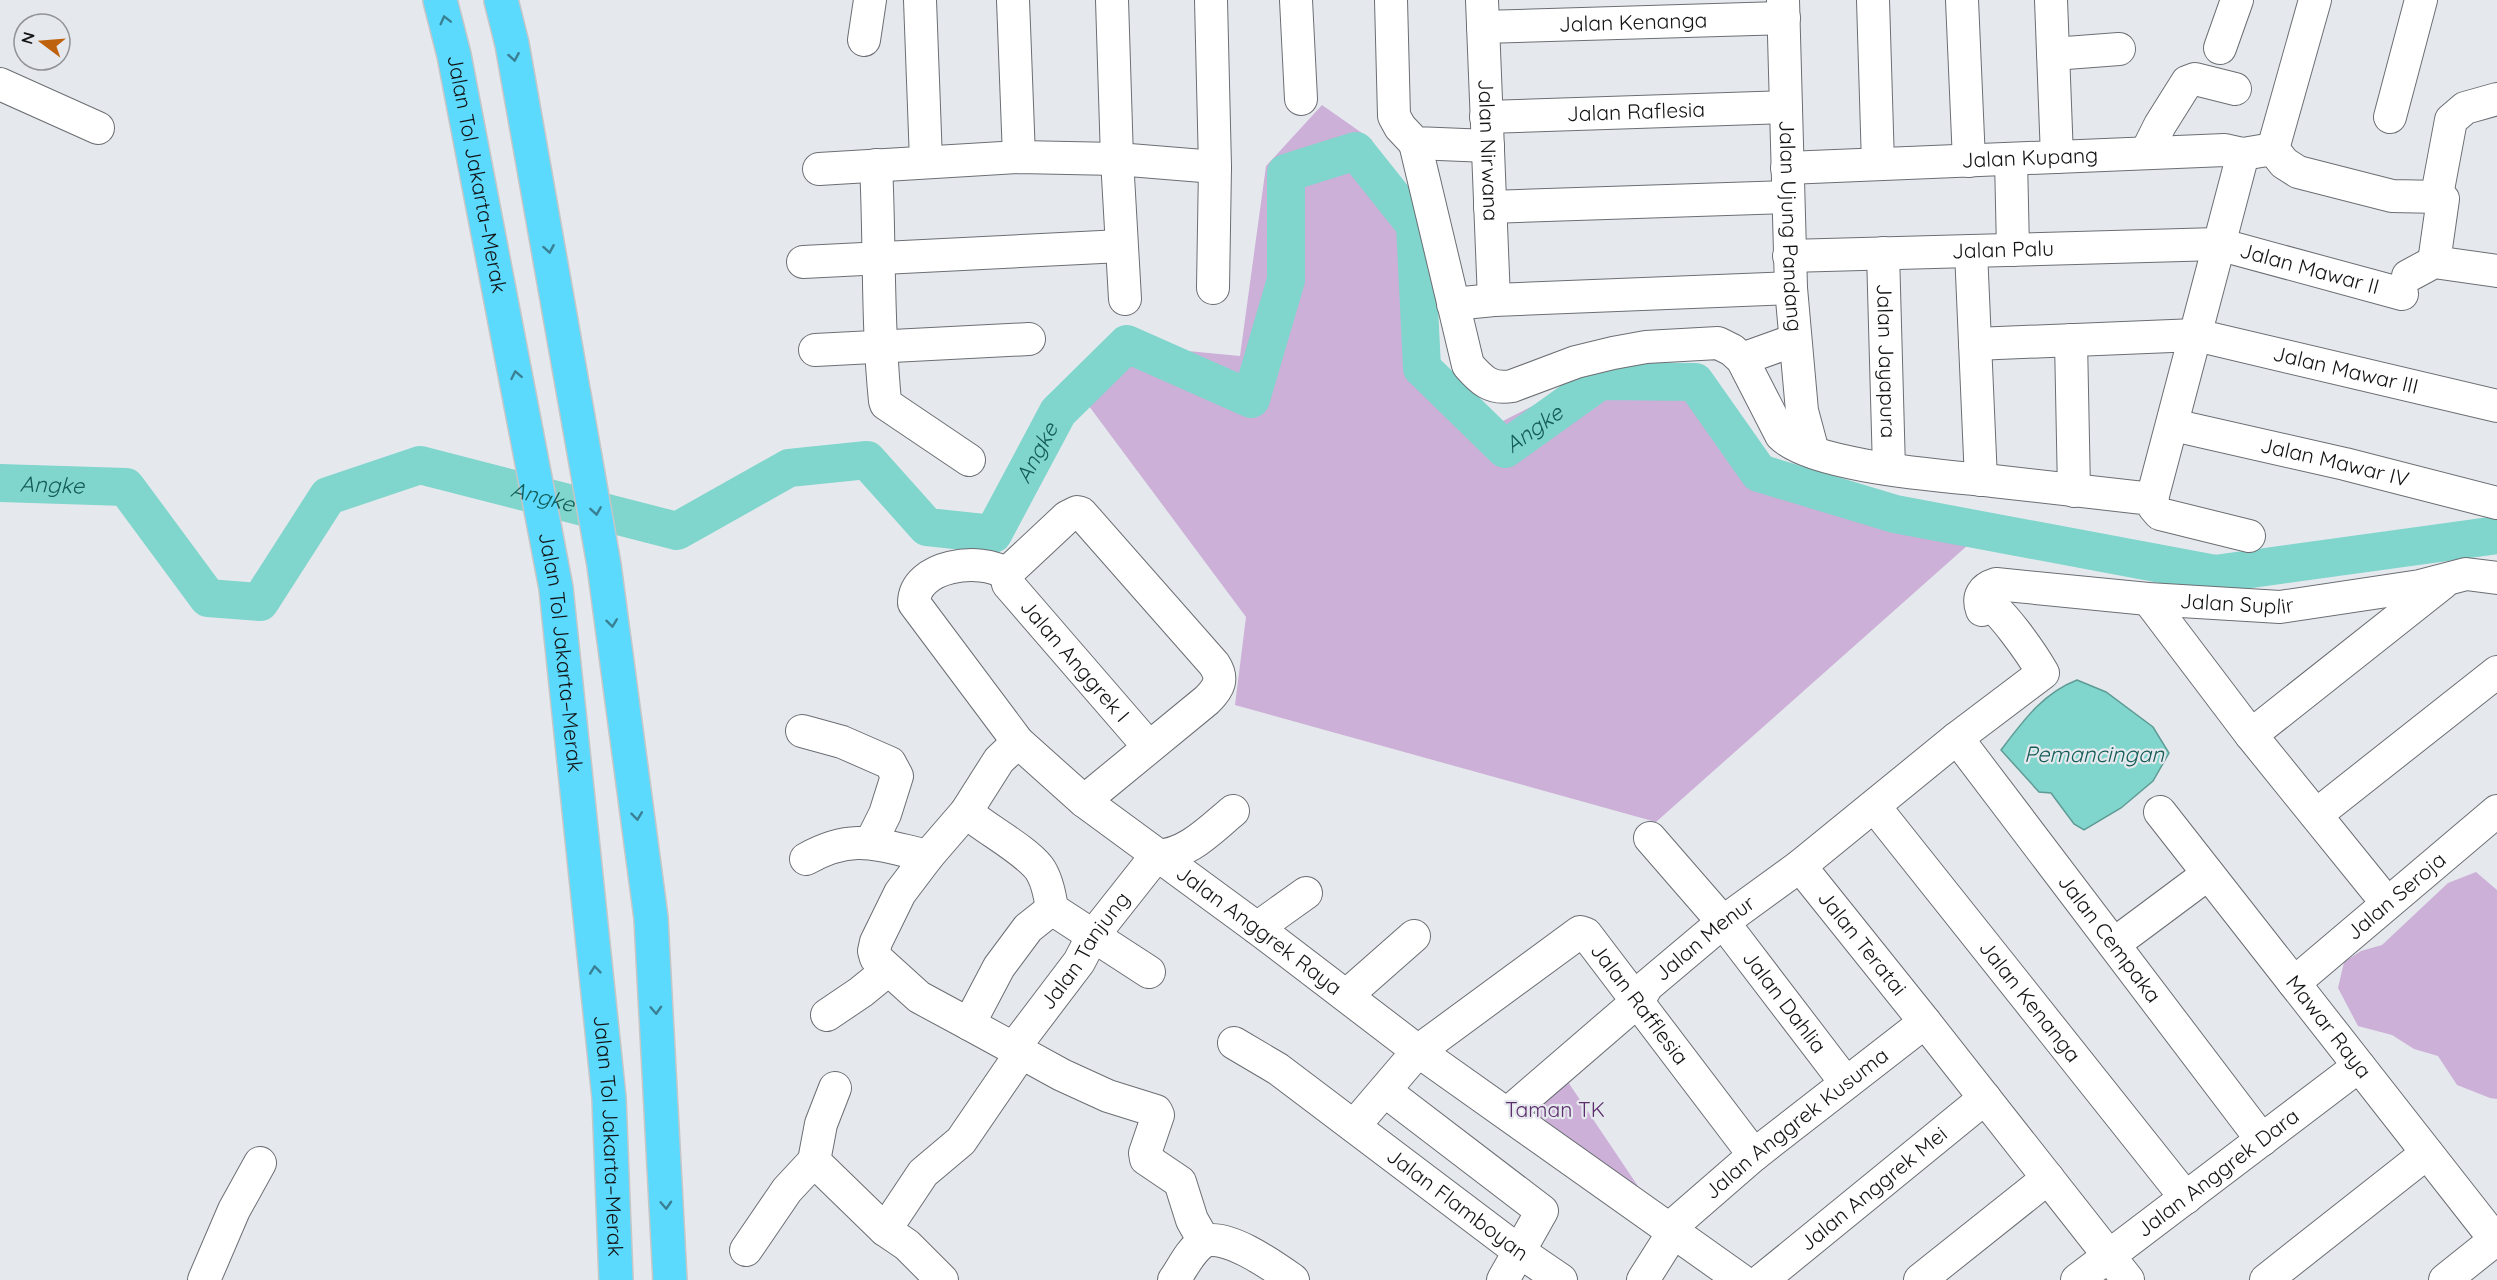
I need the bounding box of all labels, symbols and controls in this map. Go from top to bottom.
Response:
street label: Jalan Kenanga [1558,6,1708,37]
north arrow [12,12,72,72]
one-way arrow [439,15,452,25]
text: N [16,29,39,46]
one-way arrow [508,52,520,62]
street label: Jalan Tol Jakarta–Merak [442,53,513,295]
street label: Jalan Nirwana [1473,78,1505,222]
street label: Jalan Raflesia [1566,96,1705,126]
street label: Jalan Ujung Pandang [1774,120,1809,333]
street label: Jalan Kupang [1961,141,2099,173]
street label: Jalan Palu [1952,235,2054,263]
street label: Jalan Mawar II [2237,237,2382,299]
one-way arrow [542,244,555,254]
street label: Jalan Jayapura [1872,283,1902,439]
street label: Jalan Mawar III [2271,340,2421,399]
one-way arrow [510,371,523,381]
water label: Angke [1499,397,1569,459]
water label: Angke [1009,416,1065,488]
street label: Jalan Mawar IV [2258,431,2412,492]
water label: Angke [19,470,86,500]
water label: Angke [508,475,579,518]
one-way arrow [589,506,601,516]
street label: Jalan Tol Jakarta–Merak [534,530,589,774]
street label: Jalan Suplir [2179,587,2296,619]
street label: Jalan Anggrek I [1015,594,1136,727]
one-way arrow [605,618,618,627]
water label: Pemancingan [2024,740,2165,768]
one-way arrow [631,811,643,821]
street label: Jalan Seroja [2340,846,2451,945]
street label: Jalan Anggrek Raya [1172,859,1347,1000]
street label: Jalan Cempaka [2053,869,2167,1007]
street label: Jalan Teratai [1813,885,1913,1000]
street label: Jalan Tanjung [1034,886,1135,1014]
street label: Jalan Menur [1649,889,1759,986]
street label: Jalan Kenanga [1974,935,2087,1067]
street label: Jalan Rafflesia [1586,938,1695,1069]
street label: Jalan Dahlia [1738,945,1832,1058]
one-way arrow [589,966,602,975]
street label: Mawar Raya [2281,969,2378,1083]
one-way arrow [649,1006,662,1015]
street label: Jalan Tol Jakarta–Merak [588,1014,629,1257]
street label: Jalan Anggrek Kusuma [1698,1042,1893,1204]
park label: Taman TK [1505,1096,1605,1122]
street label: Jalan Anggrek Dara [2131,1102,2304,1242]
street label: Jalan Anggrek Mei [1794,1120,1952,1256]
street label: Jalan Flamboyan [1382,1142,1534,1266]
one-way arrow [659,1200,672,1209]

